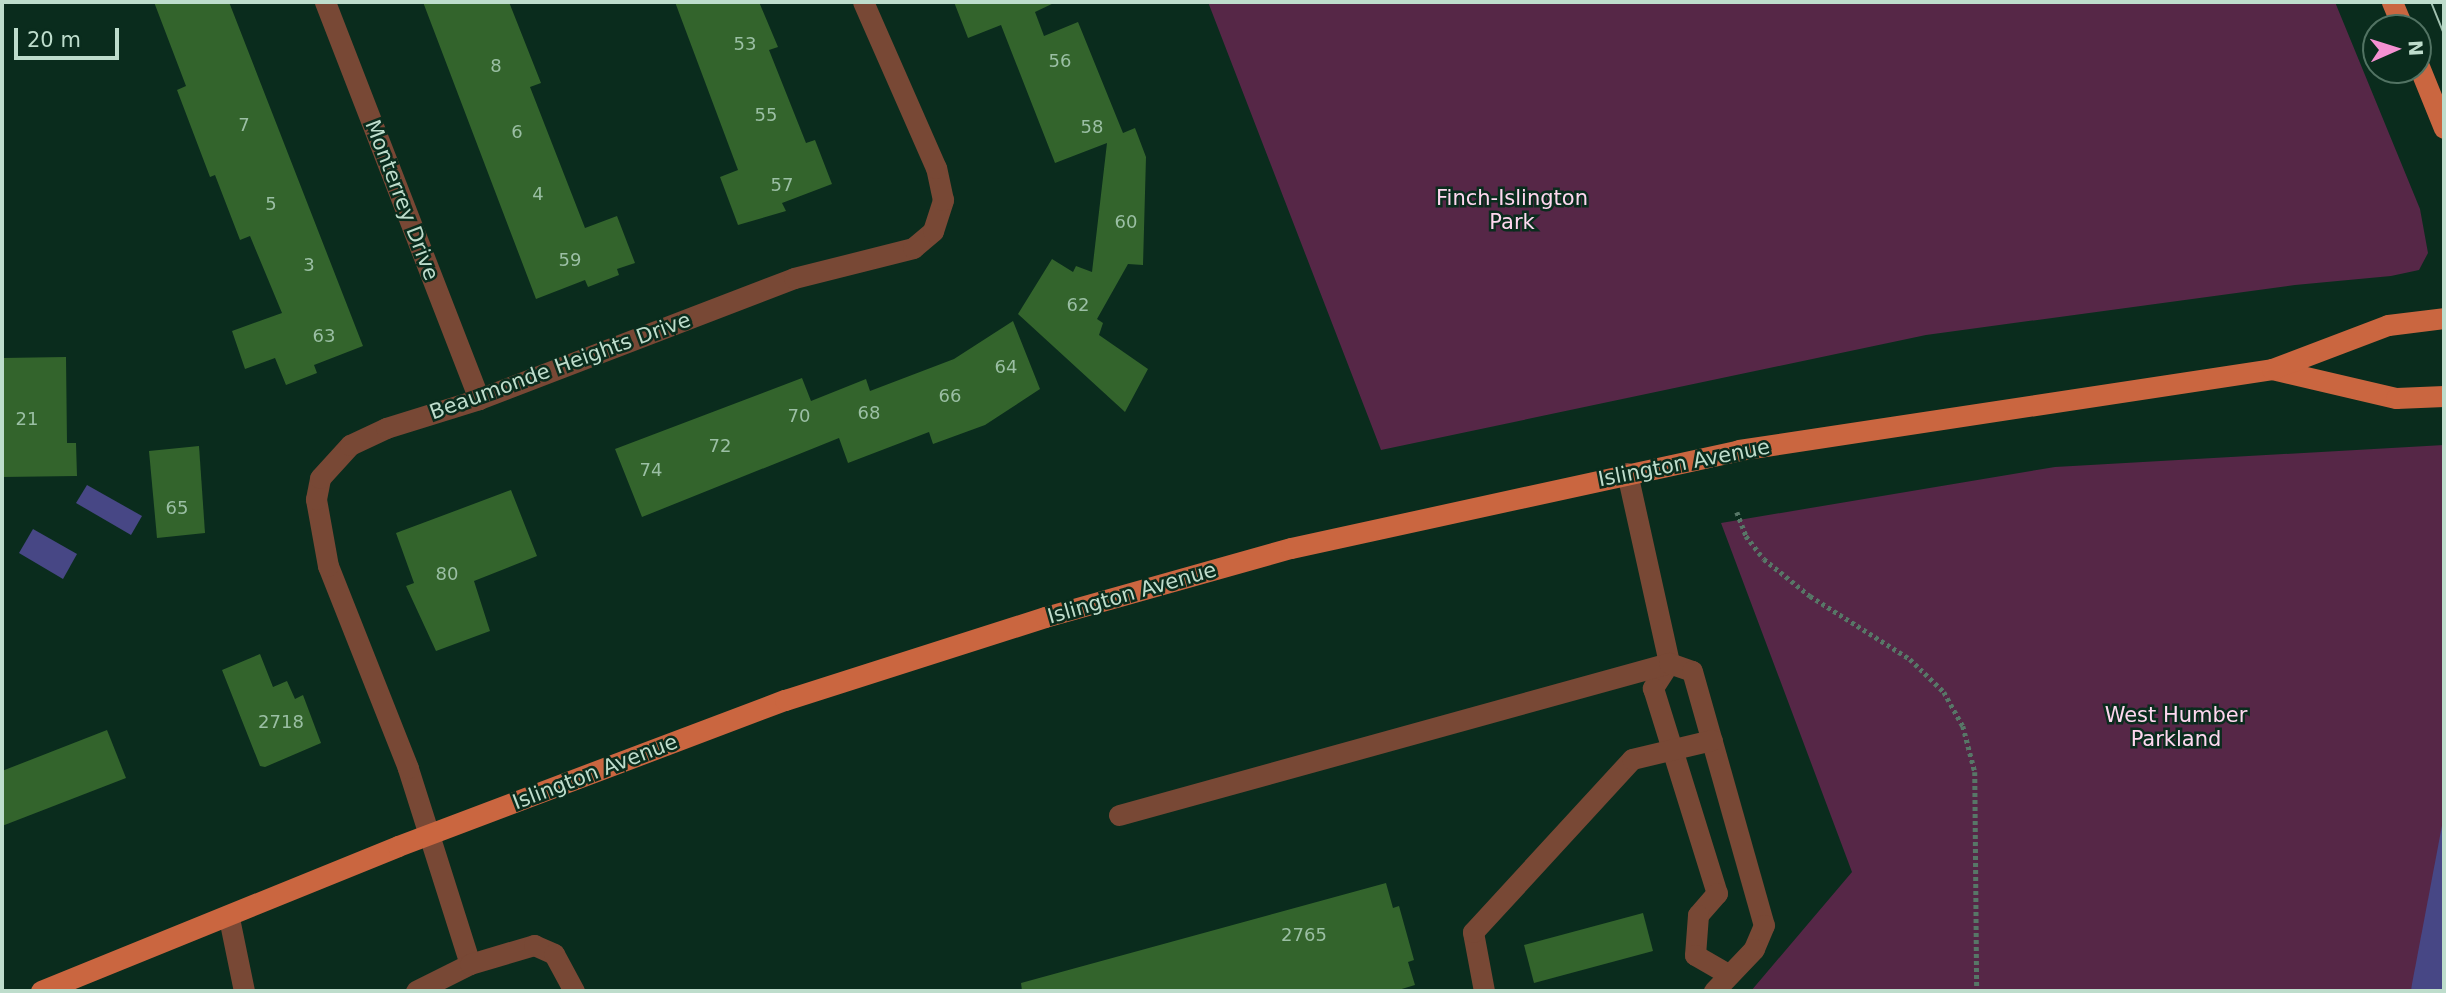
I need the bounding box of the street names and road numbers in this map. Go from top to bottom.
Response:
street label: Monterrey Drive [360,116,444,284]
street label: Beaumonde Heights Drive [426,307,694,425]
street label: Islington Avenue [1596,434,1772,492]
street label: Islington Avenue [1045,557,1219,629]
street label: Islington Avenue [509,729,681,815]

